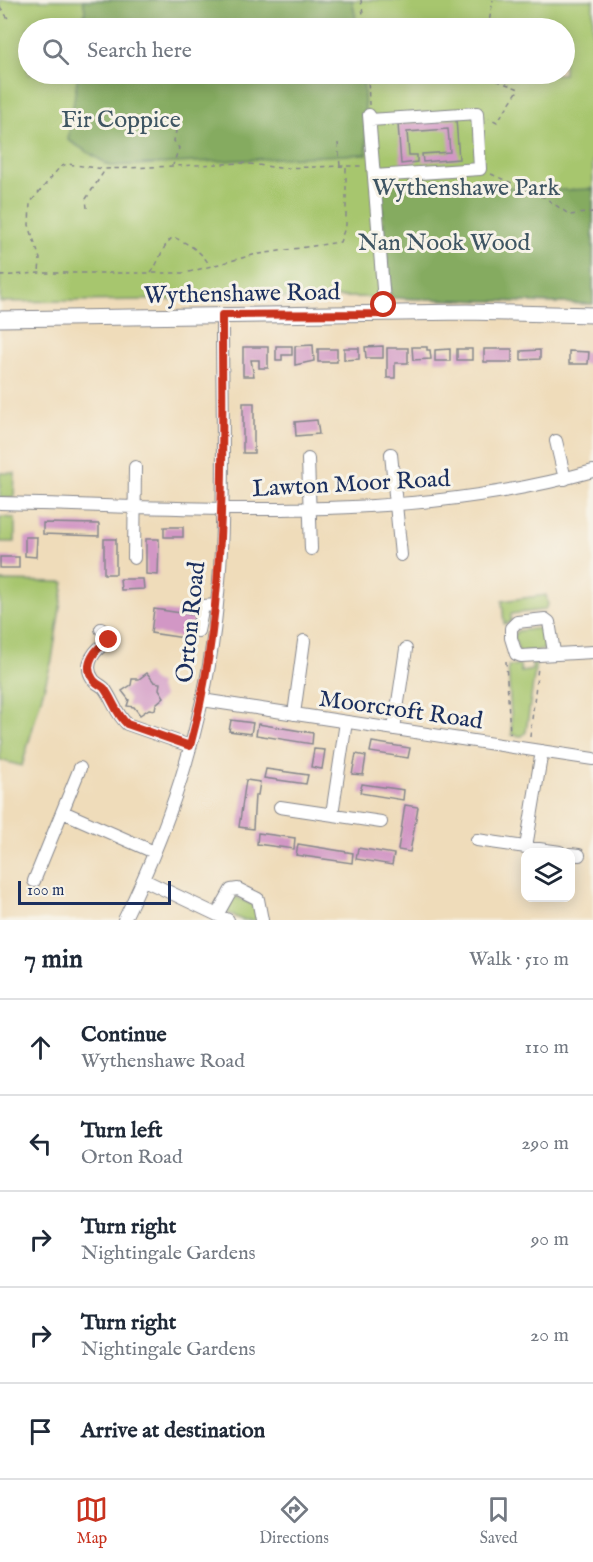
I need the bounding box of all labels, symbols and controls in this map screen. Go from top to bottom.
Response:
search box [18,18,575,84]
icon: search [39,35,72,68]
text: Search here [87,37,192,65]
park label: Fir Coppice [61,105,181,136]
park label: Wythenshawe Park [372,173,560,204]
park label: Nan Nook Wood [358,228,531,259]
street label: Wythenshawe Road [143,277,341,312]
route start [370,291,396,317]
street label: Lawton Moor Road [251,464,451,505]
street label: Orton Road [170,560,213,684]
route end [95,626,121,652]
street label: Moorcroft Road [317,684,485,737]
map controls [521,848,575,902]
button: layers [521,848,575,902]
scale bar [18,878,171,905]
text: 100 m [27,881,64,901]
text: 7 min [24,943,83,976]
text: Walk · 510 m [469,947,569,972]
text: Continue [81,1021,167,1049]
icon: ahead [24,1031,57,1064]
text: 110 m [525,1035,569,1060]
text: Wythenshawe Road [81,1049,245,1074]
text: Turn left [81,1117,163,1145]
icon: left [24,1127,57,1160]
text: 290 m [521,1131,569,1156]
text: Orton Road [81,1145,183,1170]
text: Turn right [81,1213,176,1241]
icon: right [24,1223,57,1256]
text: 90 m [531,1227,569,1252]
text: Nightingale Gardens [81,1241,256,1266]
text: Turn right [81,1309,176,1337]
icon: right [24,1319,57,1352]
text: 20 m [530,1323,569,1348]
text: Nightingale Gardens [81,1337,256,1362]
icon: arrive [24,1415,57,1448]
text: Arrive at destination [81,1417,265,1445]
tab: Map [75,1493,108,1549]
tab: Directions [259,1493,329,1549]
tab: Saved [480,1493,518,1549]

